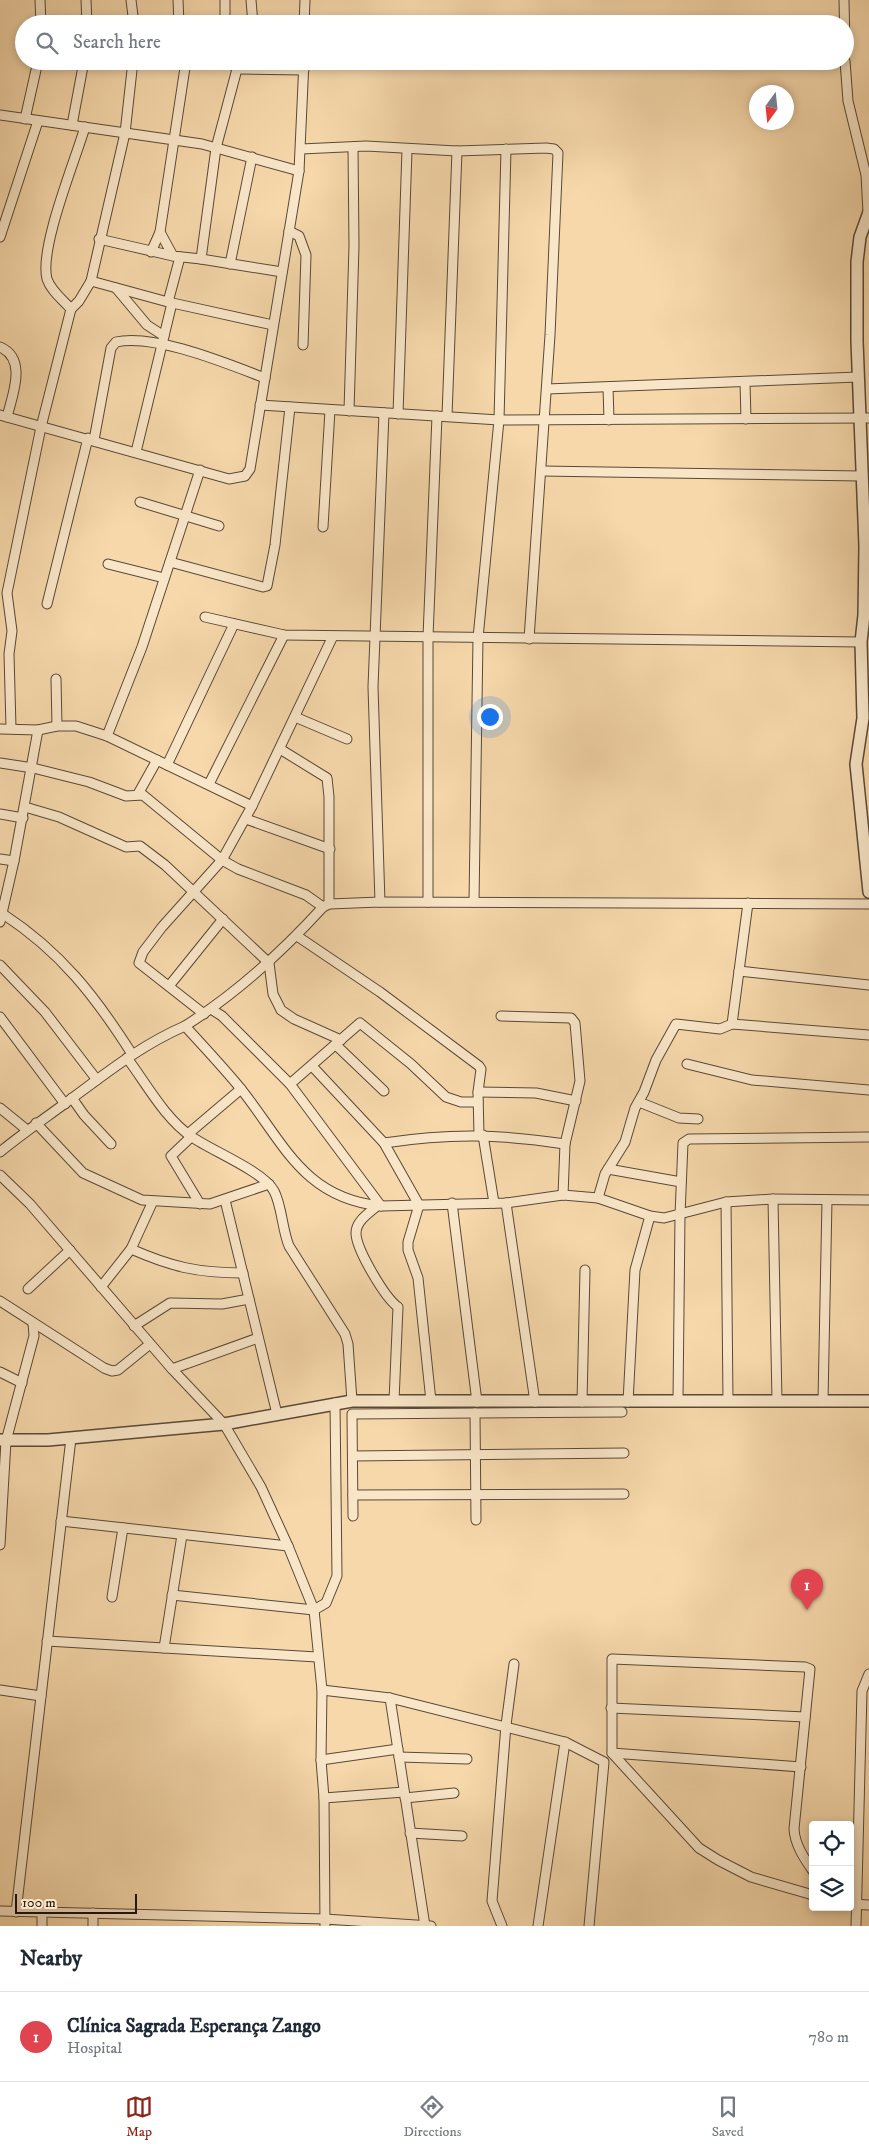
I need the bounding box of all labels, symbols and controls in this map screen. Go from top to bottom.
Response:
search box [15,15,854,70]
icon: search [33,29,61,57]
text: Search here [73,31,161,54]
north arrow [749,85,794,130]
your location [477,704,503,730]
pin: 1 [791,1569,823,1610]
map controls [809,1821,854,1911]
button: locate [809,1821,854,1866]
button: layers [809,1866,854,1911]
scale bar [15,1891,138,1914]
text: 100 m [22,1894,56,1912]
text: Nearby [20,1946,82,1972]
text: Clínica Sagrada Esperança Zango [67,2015,321,2038]
text: 1 [33,2027,39,2047]
text: 780 m [809,2027,849,2047]
text: Hospital [67,2038,122,2058]
tab: Map [125,2093,153,2141]
tab: Directions [403,2093,461,2141]
tab: Saved [712,2093,744,2141]

